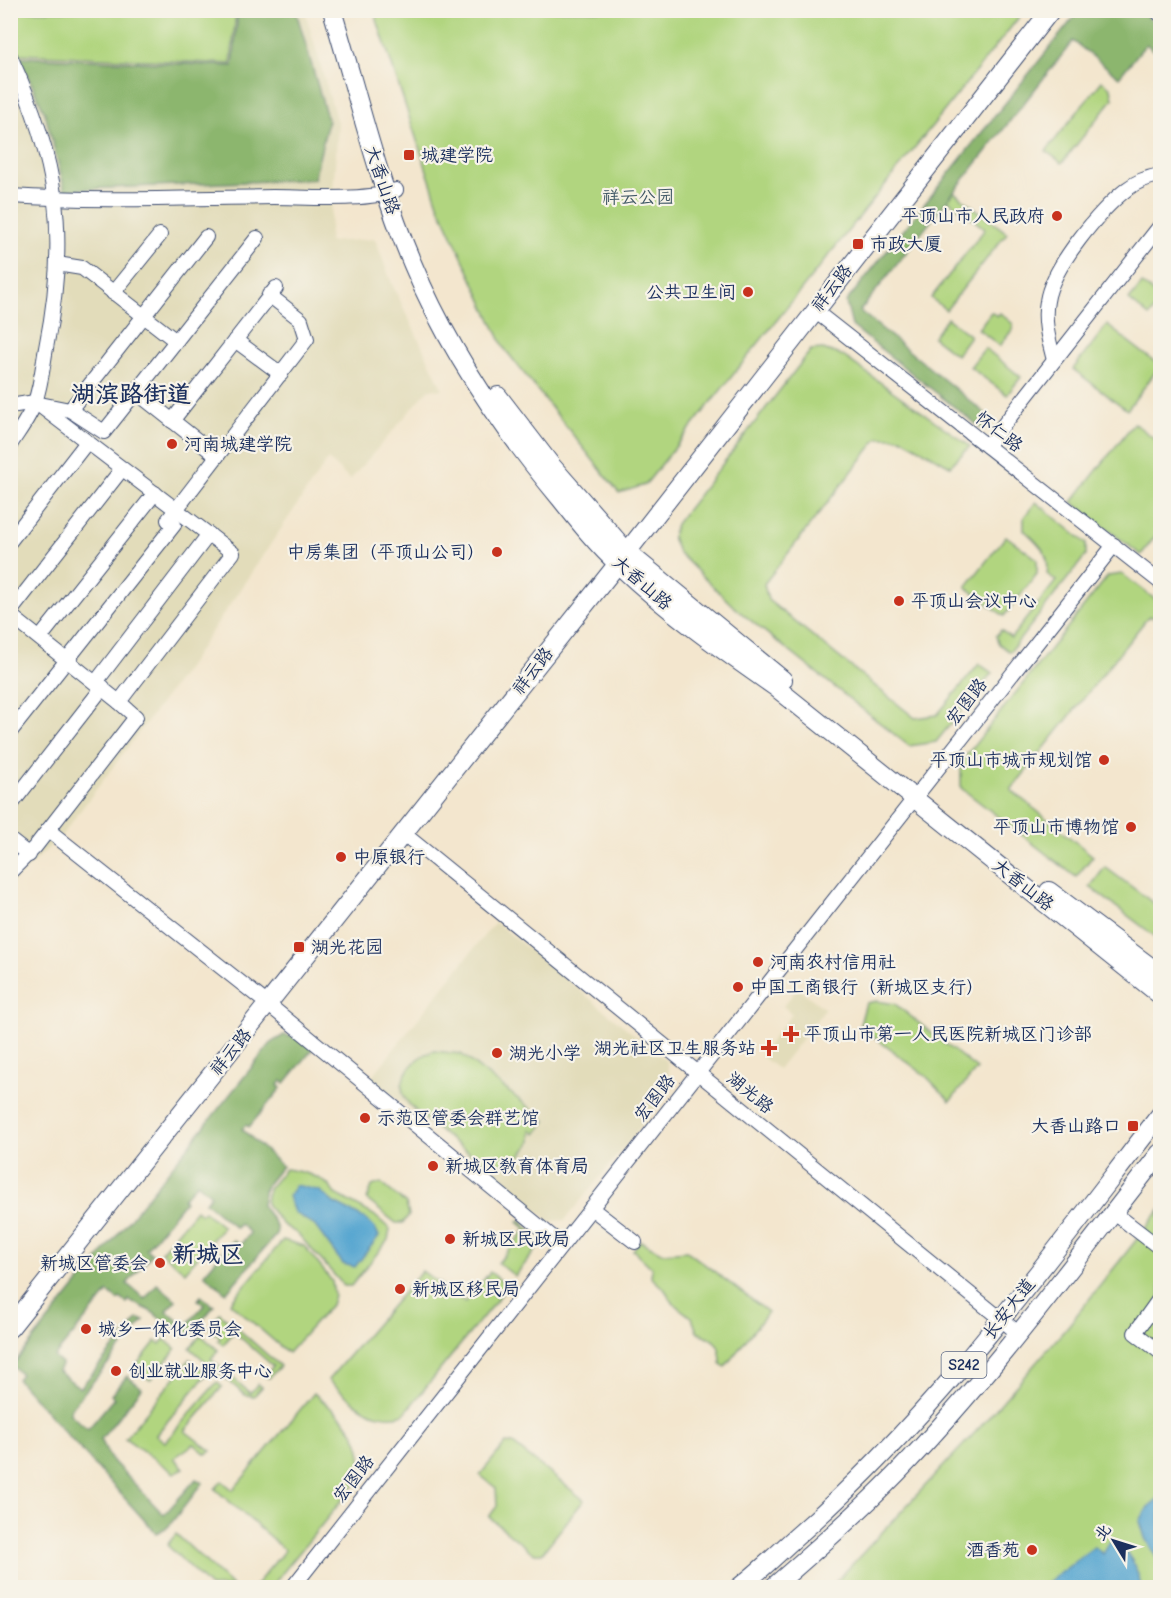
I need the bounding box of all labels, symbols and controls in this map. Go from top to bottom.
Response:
street label: 大香山路 [360,143,404,217]
place label: 城建学院 [421,145,493,166]
marker: 城建学院 [402,148,416,162]
park label: 祥云公园 [602,187,674,208]
place label: 平顶山市人民政府 [901,206,1045,227]
marker: 平顶山市人民政府 [1050,209,1064,223]
place label: 市政大厦 [870,234,942,255]
marker: 市政大厦 [851,237,865,251]
street label: 祥云路 [807,260,857,316]
place label: 公共卫生间 [646,282,736,303]
marker: 公共卫生间 [741,285,755,299]
district label: 湖滨路街道 [71,380,191,408]
street label: 怀仁路 [971,407,1027,457]
place label: 河南城建学院 [184,434,292,455]
marker: 河南城建学院 [165,437,179,451]
place label: 中房集团（平顶山公司） [287,542,485,563]
marker: 中房集团（平顶山公司） [490,545,504,559]
street label: 大香山路 [608,551,676,615]
place label: 平顶山会议中心 [911,591,1037,612]
marker: 平顶山会议中心 [892,594,906,608]
street label: 祥云路 [508,643,558,699]
street label: 宏图路 [942,674,992,730]
place label: 平顶山市城市规划馆 [930,750,1092,771]
marker: 平顶山市城市规划馆 [1097,753,1111,767]
place label: 平顶山市博物馆 [993,817,1119,838]
marker: 平顶山市博物馆 [1124,820,1138,834]
place label: 中原银行 [353,847,425,868]
marker: 中原银行 [334,850,348,864]
street label: 大香山路 [988,855,1058,915]
place label: 湖光花园 [311,937,383,958]
marker: 湖光花园 [292,940,306,954]
place label: 河南农村信用社 [770,952,896,973]
marker: 河南农村信用社 [751,955,765,969]
place label: 中国工商银行（新城区支行） [750,977,984,998]
marker: 中国工商银行（新城区支行） [731,980,745,994]
street label: 祥云路 [206,1024,256,1080]
place label: 平顶山市第一人民医院新城区门诊部 [804,1024,1092,1045]
marker: 平顶山市第一人民医院新城区门诊部 [782,1025,800,1043]
place label: 湖光社区卫生服务站 [594,1038,756,1059]
marker: 湖光社区卫生服务站 [760,1039,778,1057]
place label: 湖光小学 [509,1043,581,1064]
marker: 湖光小学 [490,1046,504,1060]
street label: 湖光路 [722,1068,778,1118]
street label: 宏图路 [630,1070,680,1126]
place label: 示范区管委会群艺馆 [377,1108,539,1129]
marker: 示范区管委会群艺馆 [358,1111,372,1125]
place label: 大香山路口 [1031,1116,1121,1137]
marker: 大香山路口 [1126,1119,1140,1133]
place label: 新城区教育体育局 [445,1156,589,1177]
marker: 新城区教育体育局 [426,1159,440,1173]
place label: 新城区民政局 [462,1229,570,1250]
marker: 新城区民政局 [443,1232,457,1246]
district label: 新城区 [172,1240,244,1268]
place label: 新城区管委会 [40,1253,148,1274]
marker: 新城区管委会 [153,1256,167,1270]
street label: 长安大道 [979,1274,1039,1344]
place label: 新城区移民局 [412,1279,520,1300]
marker: 新城区移民局 [393,1282,407,1296]
place label: 城乡一体化委员会 [98,1319,242,1340]
marker: 城乡一体化委员会 [79,1322,93,1336]
road number: S242 [942,1352,986,1378]
place label: 创业就业服务中心 [128,1361,272,1382]
marker: 创业就业服务中心 [109,1364,123,1378]
street label: 宏图路 [329,1451,379,1507]
north arrow [1084,1511,1144,1571]
text: 北 [1091,1521,1115,1544]
place label: 酒香苑 [966,1540,1020,1561]
marker: 酒香苑 [1025,1543,1039,1557]

